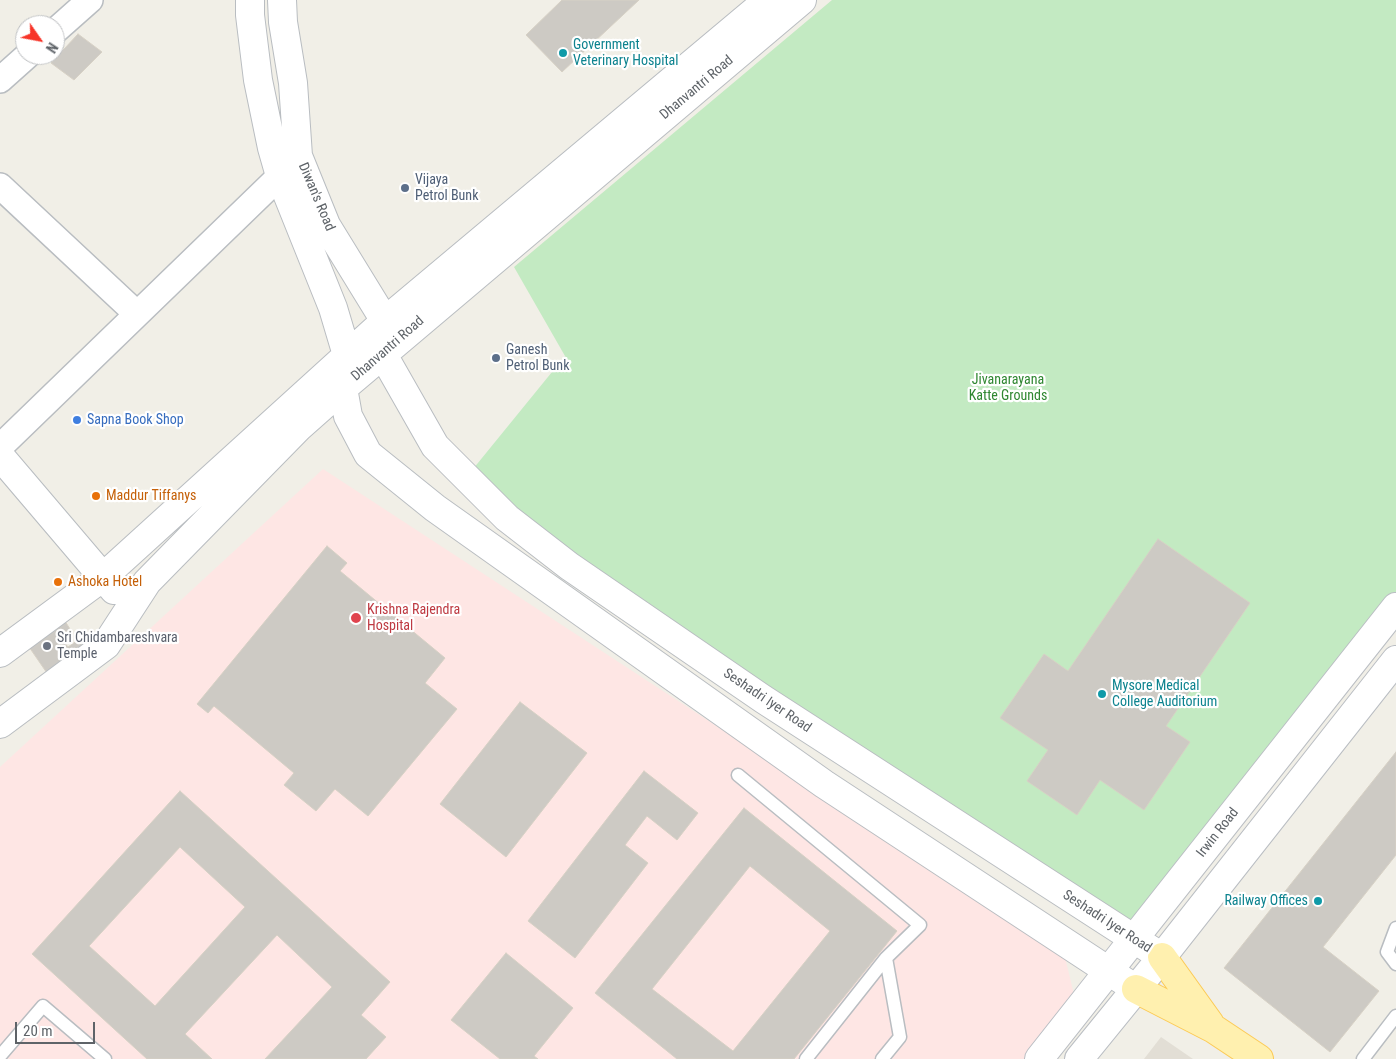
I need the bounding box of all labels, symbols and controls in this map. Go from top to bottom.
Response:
north arrow [15,15,65,65]
place label: Government Veterinary Hospital [573,37,678,70]
text: N [43,40,61,56]
marker: Government Veterinary Hospital [557,47,569,59]
street label: Dhanvantri Road [657,52,737,124]
street label: Diwan's Road [294,160,338,234]
place label: Vijaya Petrol Bunk [415,172,478,204]
marker: Vijaya Petrol Bunk [399,182,411,194]
street label: Dhanvantri Road [348,313,428,385]
place label: Ganesh Petrol Bunk [506,342,569,374]
marker: Ganesh Petrol Bunk [490,352,502,364]
park label: Jivanarayana Katte Grounds [969,372,1047,404]
place label: Sapna Book Shop [87,412,184,428]
marker: Sapna Book Shop [71,414,83,426]
place label: Maddur Tiffanys [106,488,196,504]
marker: Maddur Tiffanys [90,490,102,502]
place label: Ashoka Hotel [68,574,142,590]
marker: Ashoka Hotel [52,576,64,588]
place label: Krishna Rajendra Hospital [367,602,460,634]
marker: Krishna Rajendra Hospital [349,611,363,625]
place label: Sri Chidambareshvara Temple [57,630,178,662]
marker: Sri Chidambareshvara Temple [41,640,53,652]
street label: Seshadri Iyer Road [720,665,814,737]
place label: Mysore Medical College Auditorium [1112,678,1217,710]
marker: Mysore Medical College Auditorium [1096,688,1108,700]
street label: Irwin Road [1193,805,1243,861]
street label: Seshadri Iyer Road [1059,887,1155,957]
place label: Railway Offices [1224,893,1308,909]
marker: Railway Offices [1312,895,1324,907]
scale bar [18,1012,98,1044]
text: 20 m [23,1022,53,1040]

